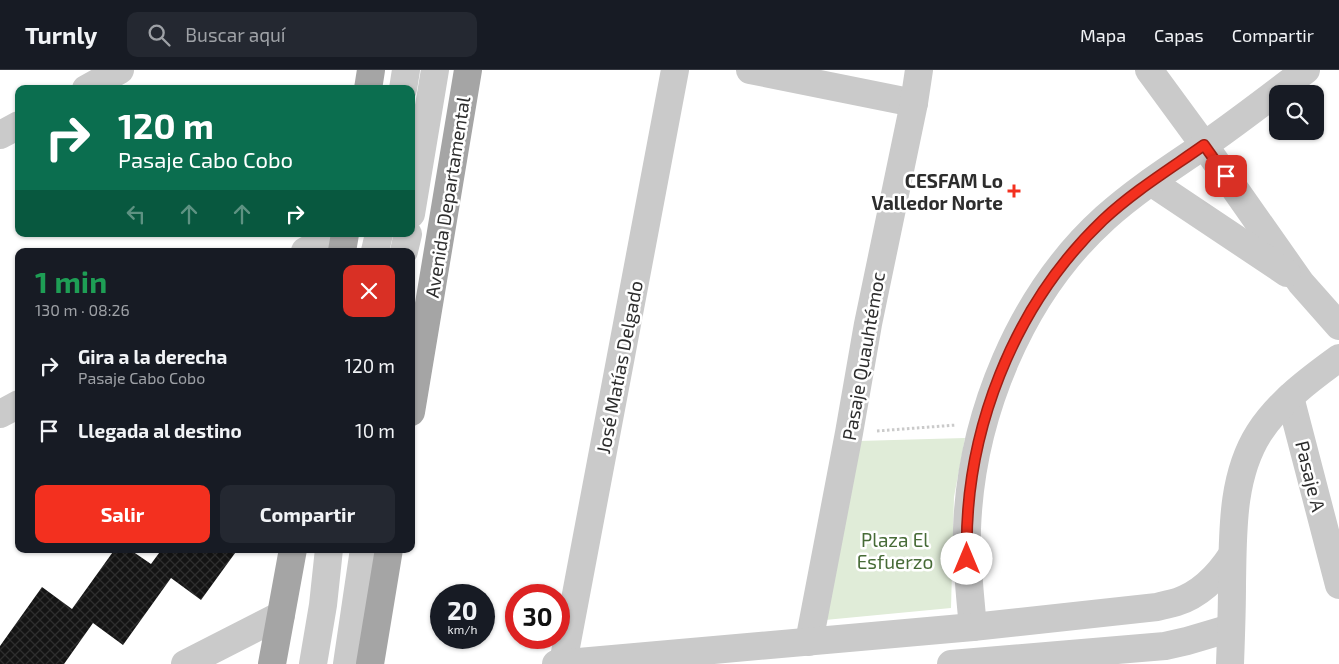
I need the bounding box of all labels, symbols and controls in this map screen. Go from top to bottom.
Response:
search box [127,12,477,57]
text: Turnly [25,20,97,49]
icon: search [145,21,173,49]
text: Buscar aquí [185,23,286,46]
text: Mapa [1080,24,1126,46]
text: Capas [1154,24,1204,46]
text: Compartir [1232,24,1314,46]
map controls [1269,85,1324,140]
button: search [1269,85,1324,140]
street label: Avenida Departamental [420,94,474,299]
text: 120 m [118,104,214,146]
icon: right [35,105,100,170]
text: Pasaje Cabo Cobo [118,146,293,172]
pin [1205,155,1247,197]
icon: arrive [1212,162,1240,190]
place label: CESFAM Lo Valledor Norte [871,169,1003,214]
marker: CESFAM Lo Valledor Norte [1007,184,1021,198]
icon: left [122,200,150,228]
icon: ahead [175,200,203,228]
icon: ahead [228,200,256,228]
icon: right [281,200,309,228]
text: 1 min [35,263,107,299]
button: close [343,265,395,317]
street label: Pasaje Quauhtémoc [837,270,889,442]
street label: José Matías Delgado [591,279,647,455]
text: 130 m · 08:26 [35,300,130,319]
text: Gira a la derecha [78,345,227,368]
icon: right [35,352,63,380]
text: 120 m [344,354,395,377]
text: Pasaje Cabo Cobo [78,368,205,387]
icon: arrive [35,417,63,445]
text: Llegada al destino [78,419,242,442]
text: 10 m [355,419,395,442]
street label: Pasaje A [1291,438,1331,514]
button: Salir [35,485,210,543]
button: Compartir [220,485,395,543]
park label: Plaza El Esfuerzo [857,528,933,573]
position arrow [940,532,992,584]
speed limit sign: 30 [505,584,570,649]
text: 20 [447,595,478,625]
text: km/h [448,622,477,636]

